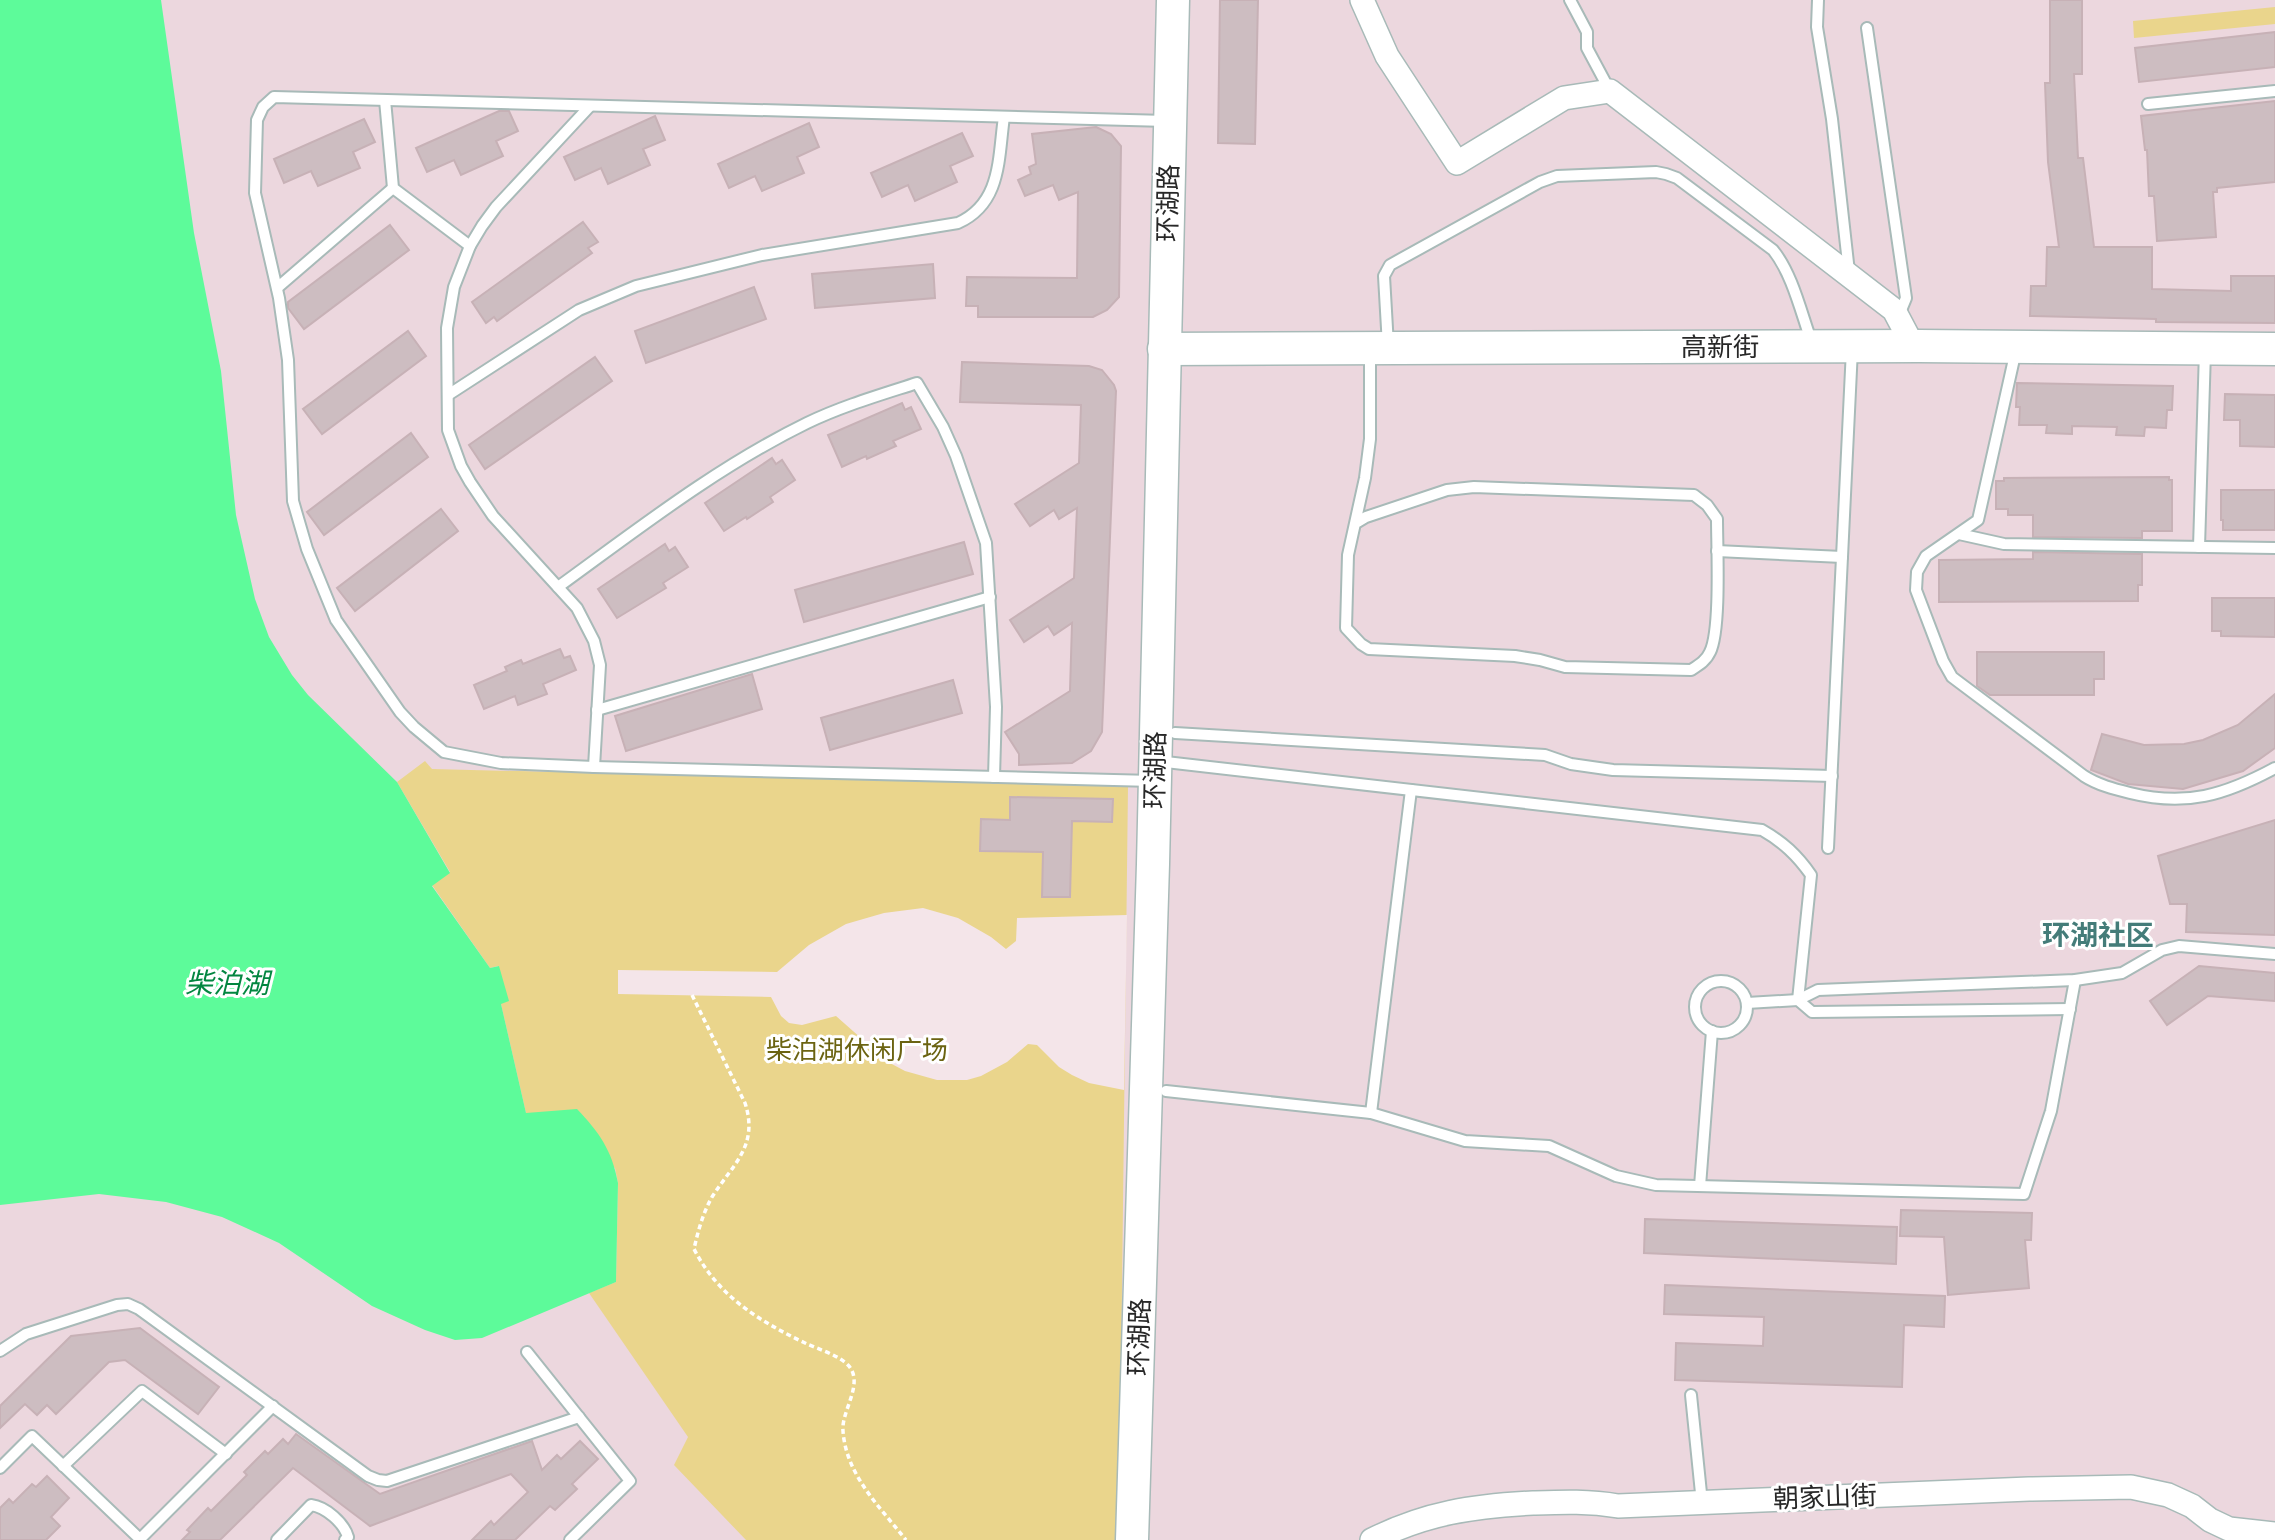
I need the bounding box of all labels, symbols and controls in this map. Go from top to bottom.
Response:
street label: 环湖路 [1150,164,1185,242]
street label: 高新街 [1681,330,1759,363]
street label: 环湖路 [1137,731,1172,809]
district label: 环湖社区 [2042,916,2154,953]
water label: 柴泊湖 [185,964,273,1001]
park label: 柴泊湖休闲广场 [766,1033,948,1066]
street label: 环湖路 [1121,1297,1156,1377]
street label: 朝家山街 [1772,1478,1878,1515]

